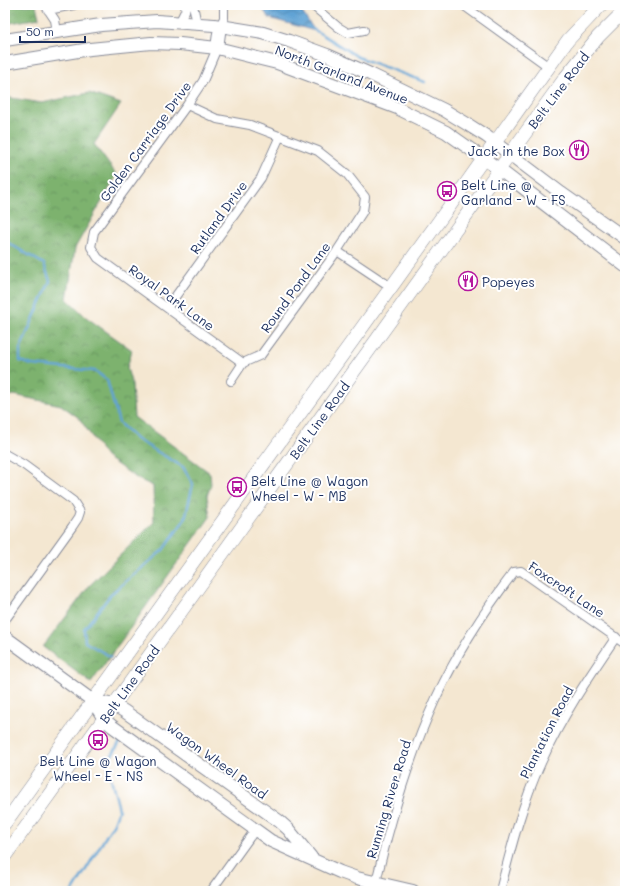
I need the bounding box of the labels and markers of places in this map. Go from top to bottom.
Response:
restaurant icon: Jack in the Box [568,139,590,161]
place label: Jack in the Box [468,142,565,159]
place label: Belt Line @ Garland - W - FS [461,176,566,208]
bus stop icon: Belt Line @ Garland - W - FS [436,180,458,202]
restaurant icon: Popeyes [457,270,479,292]
place label: Popeyes [482,273,535,290]
place label: Belt Line @ Wagon Wheel - W - MB [251,472,368,504]
bus stop icon: Belt Line @ Wagon Wheel - W - MB [226,476,248,498]
bus stop icon: Belt Line @ Wagon Wheel - E - NS [87,729,109,751]
place label: Belt Line @ Wagon Wheel - E - NS [39,752,157,784]

